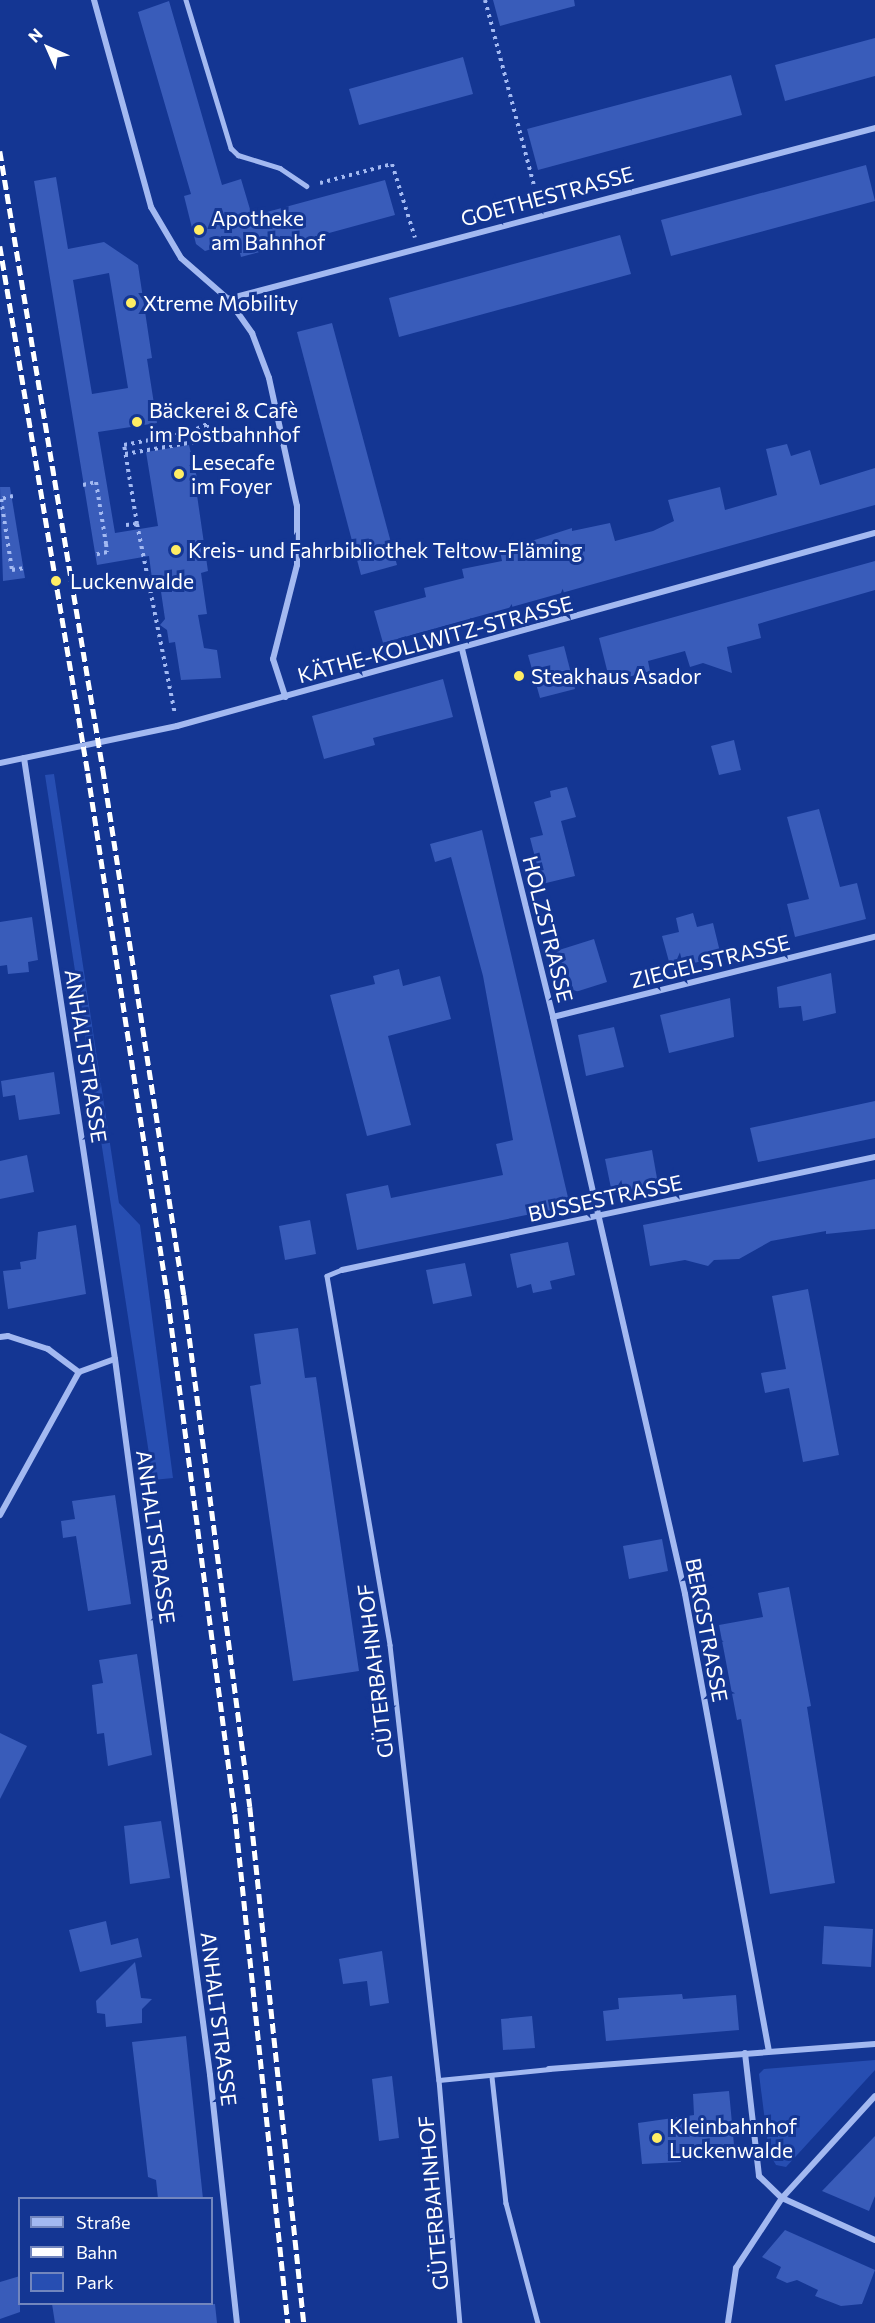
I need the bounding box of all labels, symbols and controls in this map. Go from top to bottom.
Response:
north arrow [18,18,78,78]
text: N [24,24,46,46]
street label: GOETHESTRASSE [458,161,636,231]
place label: Apotheke am Bahnhof [211,205,326,255]
marker: Apotheke am Bahnhof [192,223,206,237]
place label: Xtreme Mobility [143,290,298,316]
marker: Xtreme Mobility [124,296,138,310]
place label: Bäckerei & Cafè im Postbahnhof [149,397,300,447]
marker: Bäckerei & Cafè im Postbahnhof [130,415,144,429]
place label: Lesecafe im Foyer [191,449,275,499]
marker: Lesecafe im Foyer [172,467,186,481]
place label: Kreis- und Fahrbibliothek Teltow-Fläming [188,537,582,563]
marker: Kreis- und Fahrbibliothek Teltow-Fläming [169,543,183,557]
place label: Luckenwalde [70,568,194,594]
marker: Luckenwalde [47,572,65,590]
street label: KÄTHE-KOLLWITZ-STRASSE [295,590,575,688]
place label: Steakhaus Asador [531,663,701,689]
marker: Steakhaus Asador [512,669,526,683]
street label: HOLZSTRASSE [518,853,578,1005]
street label: ZIEGELSTRASSE [628,929,792,993]
street label: ANHALTSTRASSE [60,968,112,1144]
street label: BUSSESTRASSE [526,1169,684,1227]
street label: ANHALTSTRASSE [131,1449,181,1625]
street label: BERGSTRASSE [681,1556,733,1704]
street label: GÜTERBAHNHOF [352,1583,398,1759]
street label: ANHALTSTRASSE [196,1931,242,2107]
place label: Kleinbahnhof Luckenwalde [669,2113,797,2163]
street label: GÜTERBAHNHOF [413,2115,453,2291]
marker: Kleinbahnhof Luckenwalde [650,2131,664,2145]
legend [18,2197,213,2305]
text: Straße [76,2211,131,2233]
text: Bahn [76,2241,118,2263]
text: Park [76,2271,114,2293]

